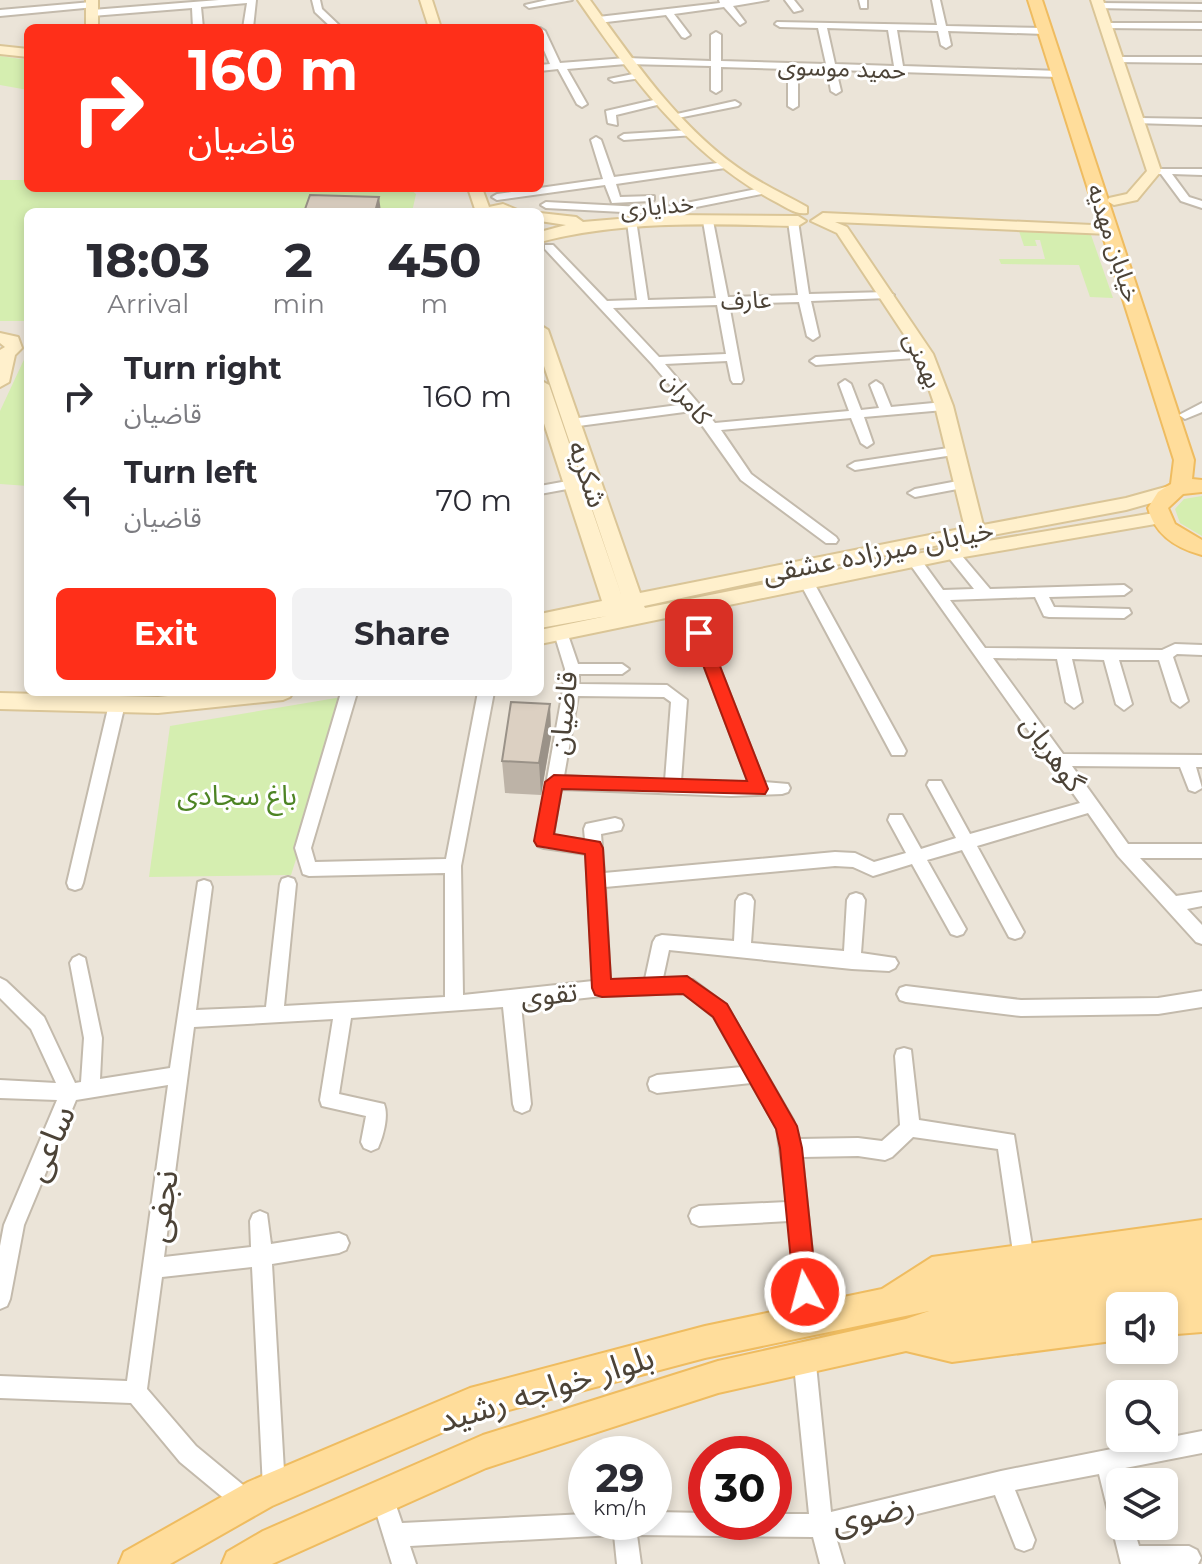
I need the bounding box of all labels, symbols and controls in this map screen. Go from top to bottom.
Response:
text: 160 m [188,36,358,104]
street label: حمید موسوی [777,51,907,85]
icon: right [56,56,160,160]
text: قاضیان [188,118,296,162]
street label: خیابان مهدیه [1081,180,1147,306]
street label: خدایاری [619,188,695,224]
text: 18:03 [87,231,210,289]
text: 2 [285,231,313,289]
text: 450 [387,231,482,289]
street label: عارف [720,285,772,315]
text: Arrival [107,288,189,320]
text: min [273,288,325,320]
text: m [421,288,448,320]
street label: بهمنی [898,327,948,393]
text: Turn right [124,350,281,387]
street label: کامران [656,365,718,431]
icon: right [56,374,100,418]
text: 160 m [423,378,512,415]
text: قاضیان [124,398,202,430]
street label: شکریه [561,436,615,512]
text: Turn left [124,454,257,491]
icon: left [56,478,100,522]
text: 70 m [435,482,512,519]
text: قاضیان [124,502,202,534]
street label: خیابان میرزاده عشقی [760,512,996,590]
button: Exit [56,588,276,680]
button: Share [292,588,512,680]
pin [665,599,733,667]
icon: arrive [677,611,721,655]
street label: قاضیان [542,670,584,756]
street label: گوهریان [1014,708,1093,798]
park label: باغ سجادی [177,778,297,816]
street label: تقوی [519,974,579,1014]
street label: ساعی [14,1099,84,1187]
street label: نجفی [135,1167,187,1245]
position arrow [763,1250,847,1334]
map controls [1106,1292,1178,1540]
button: sound [1106,1292,1178,1364]
street label: بلوار خواجه رشید [433,1335,659,1441]
button: search [1106,1380,1178,1452]
speed limit sign: 30 [688,1436,792,1540]
text: 29 [595,1453,645,1502]
button: layers [1106,1468,1178,1540]
street label: رضوی [827,1483,919,1543]
text: km/h [593,1496,647,1520]

